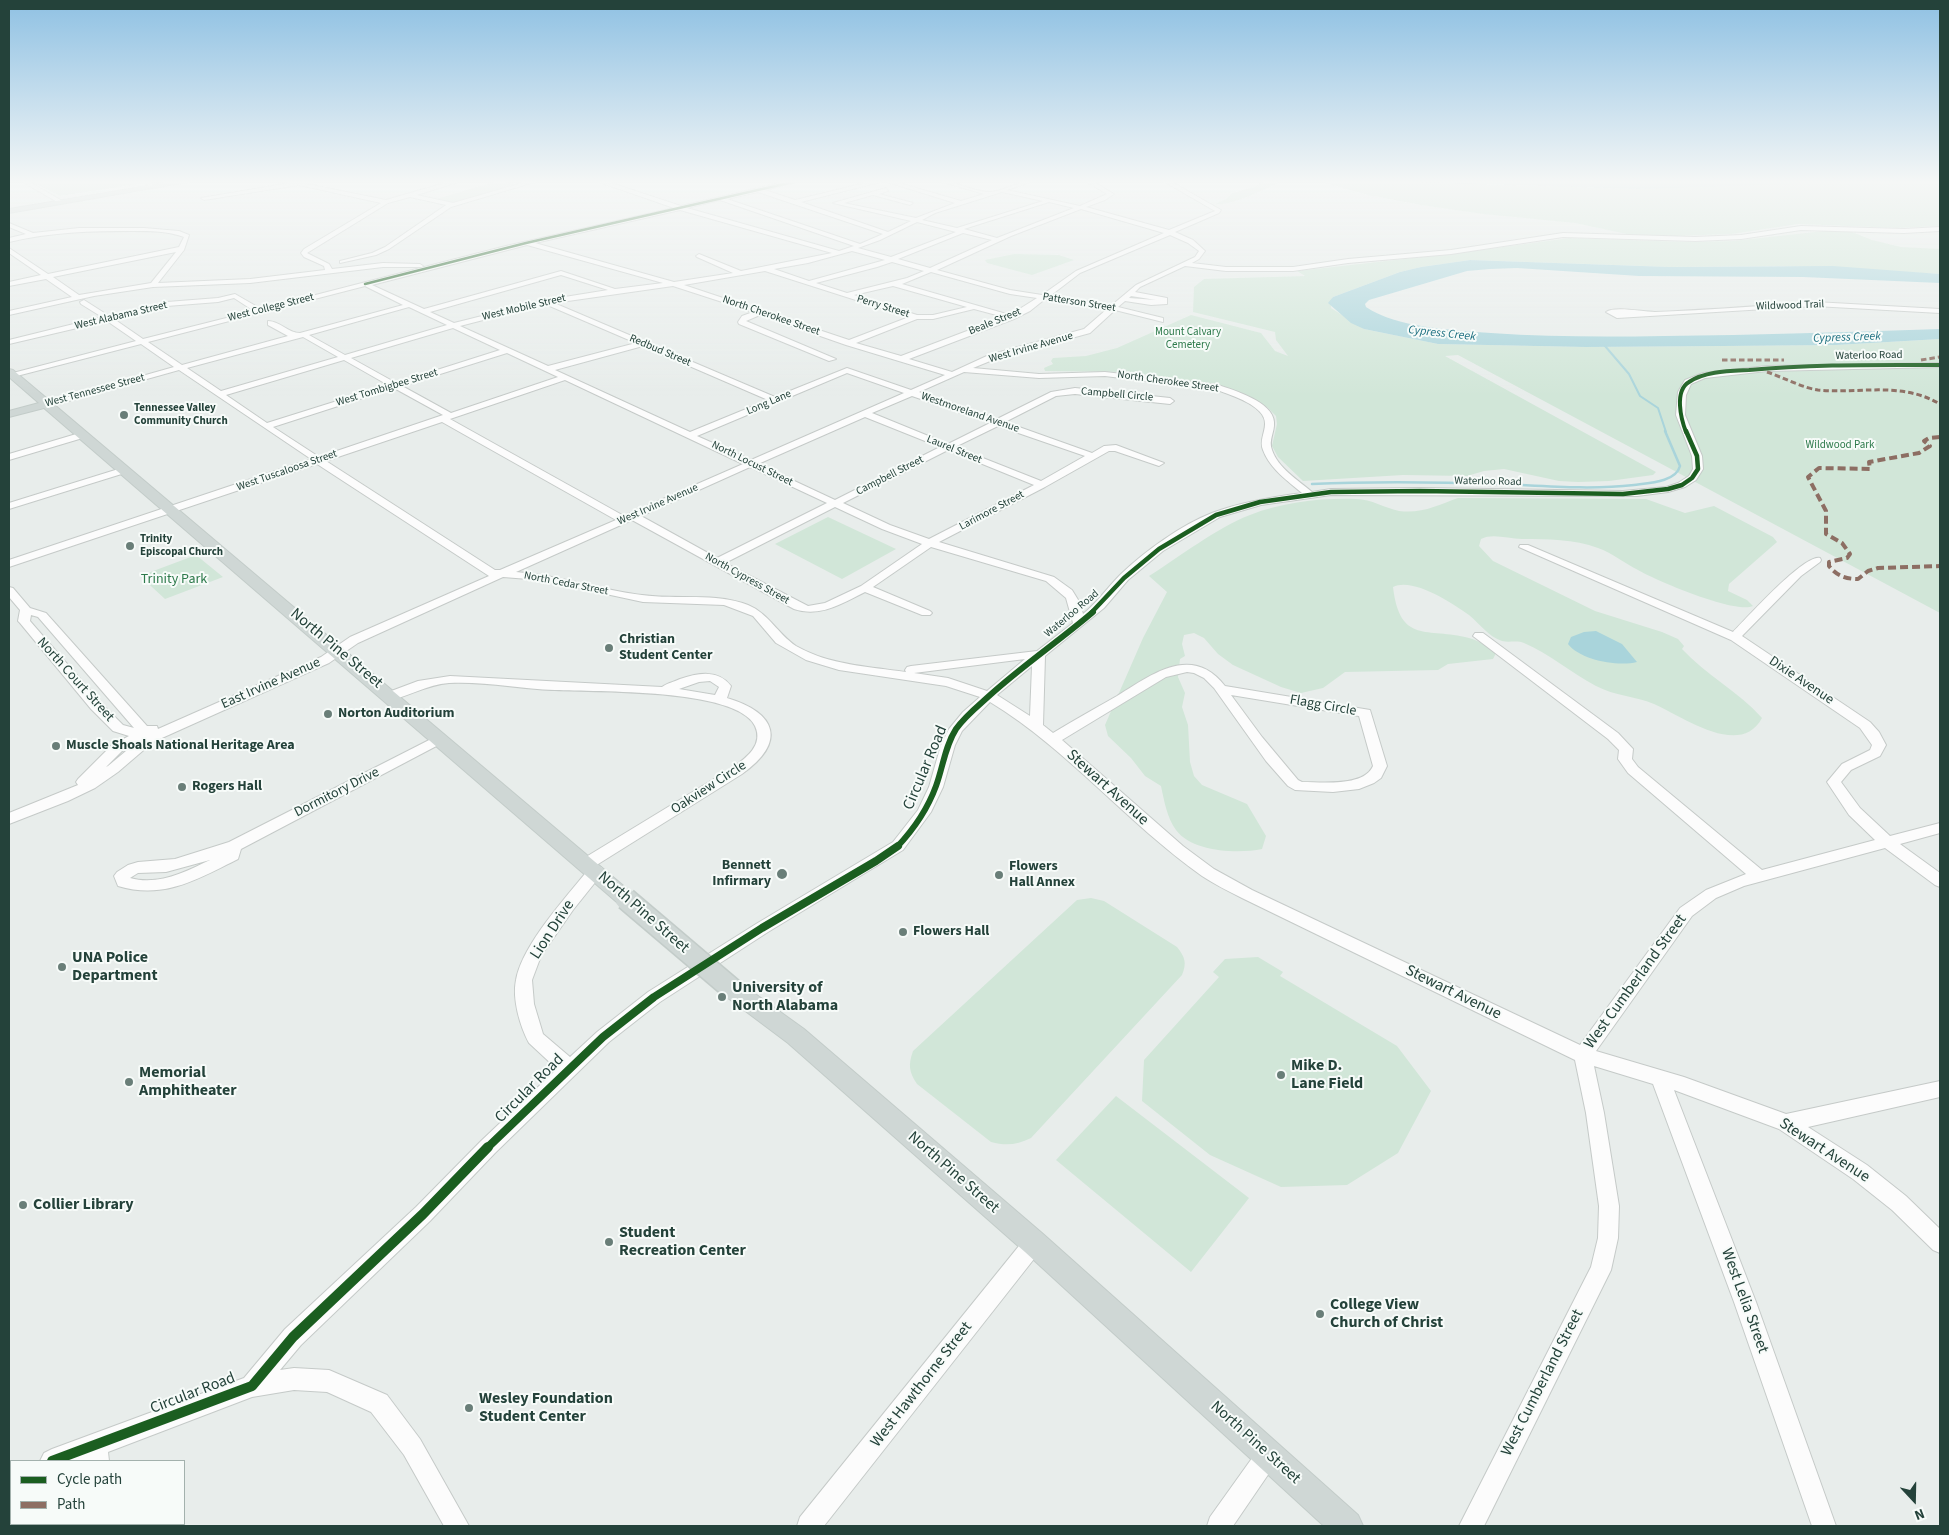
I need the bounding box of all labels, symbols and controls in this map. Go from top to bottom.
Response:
street label: West College Street [227,291,315,325]
street label: Patterson Street [1042,291,1116,315]
street label: West Mobile Street [481,292,567,324]
street label: North Cherokee Street [721,293,821,339]
street label: Perry Street [855,293,911,321]
street label: Wildwood Trail [1756,298,1824,314]
street label: West Alabama Street [73,299,169,333]
street label: Beale Street [967,306,1023,338]
water label: Cypress Creek [1408,323,1476,345]
park label: Mount Calvary Cemetery [1155,326,1221,352]
street label: West Irvine Avenue [987,330,1075,366]
water label: Cypress Creek [1813,330,1881,346]
street label: Redbud Street [627,332,693,370]
street label: Waterloo Road [1835,349,1903,363]
street label: West Tombigbee Street [335,366,439,410]
street label: North Cherokee Street [1117,368,1219,396]
street label: West Tennessee Street [44,371,146,411]
street label: Campbell Circle [1080,385,1154,405]
street label: Long Lane [745,388,793,418]
street label: Westmoreland Avenue [919,390,1021,436]
place label: Tennessee Valley Community Church [134,402,228,428]
marker: Tennessee Valley Community Church [118,409,130,421]
street label: Laurel Street [924,433,984,467]
street label: North Locust Street [709,439,795,489]
park label: Wildwood Park [1806,439,1874,453]
street label: West Tuscaloosa Street [235,448,339,494]
street label: Campbell Street [854,453,926,499]
street label: Waterloo Road [1454,475,1522,489]
street label: West Irvine Avenue [616,481,700,529]
street label: Larimore Street [957,488,1027,534]
place label: Trinity Episcopal Church [140,533,223,559]
marker: Trinity Episcopal Church [124,540,136,552]
street label: North Cypress Street [703,550,791,608]
street label: North Cedar Street [523,569,609,599]
park label: Trinity Park [141,572,207,588]
street label: Waterloo Road [1042,587,1102,641]
street label: North Pine Street [286,605,386,693]
place label: Christian Student Center [619,632,712,664]
street label: North Court Street [33,635,117,725]
marker: Christian Student Center [603,642,615,654]
street label: Dixie Avenue [1765,653,1837,709]
street label: East Irvine Avenue [219,655,323,713]
street label: Flagg Circle [1288,692,1358,720]
place label: Norton Auditorium [338,706,454,722]
marker: Norton Auditorium [322,708,334,720]
street label: Circular Road [900,723,952,813]
place label: Muscle Shoals National Heritage Area [66,738,295,754]
marker: Muscle Shoals National Heritage Area [50,740,62,752]
street label: Stewart Avenue [1062,746,1152,830]
street label: Oakview Circle [668,757,750,819]
street label: Dormitory Drive [292,764,382,822]
place label: Rogers Hall [192,779,262,795]
marker: Rogers Hall [176,781,188,793]
place label: Bennett Infirmary [712,858,771,890]
place label: Flowers Hall Annex [1009,859,1075,892]
marker: Bennett Infirmary [775,867,789,881]
street label: North Pine Street [593,868,693,958]
marker: Flowers Hall Annex [993,869,1005,881]
street label: Lion Drive [527,897,579,963]
street label: West Cumberland Street [1581,911,1691,1053]
place label: Flowers Hall [913,924,989,940]
marker: Flowers Hall [897,926,909,938]
place label: UNA Police Department [72,948,158,986]
marker: UNA Police Department [56,961,68,973]
street label: Stewart Avenue [1402,962,1504,1024]
place label: University of North Alabama [732,978,838,1016]
marker: University of North Alabama [716,991,728,1003]
street label: Circular Road [491,1050,569,1128]
place label: Mike D. Lane Field [1291,1056,1363,1094]
place label: Memorial Amphitheater [139,1063,237,1101]
marker: Mike D. Lane Field [1275,1069,1287,1081]
marker: Memorial Amphitheater [123,1076,135,1088]
street label: Stewart Avenue [1775,1115,1873,1187]
street label: North Pine Street [903,1128,1003,1218]
place label: Collier Library [33,1195,134,1215]
marker: Collier Library [17,1199,29,1211]
place label: Student Recreation Center [619,1223,746,1261]
marker: Student Recreation Center [603,1236,615,1248]
street label: West Lelia Street [1716,1246,1772,1356]
place label: College View Church of Christ [1330,1295,1443,1333]
street label: West Cumberland Street [1498,1307,1588,1459]
marker: College View Church of Christ [1314,1308,1326,1320]
street label: West Hawthorne Street [867,1318,977,1452]
street label: Circular Road [148,1369,238,1419]
place label: Wesley Foundation Student Center [479,1389,613,1427]
street label: North Pine Street [1206,1397,1304,1489]
marker: Wesley Foundation Student Center [463,1402,475,1414]
legend [10,1460,185,1525]
text: Cycle path [57,1469,122,1490]
north arrow [1889,1475,1939,1525]
text: Path [57,1494,85,1515]
text: N [1911,1503,1927,1525]

